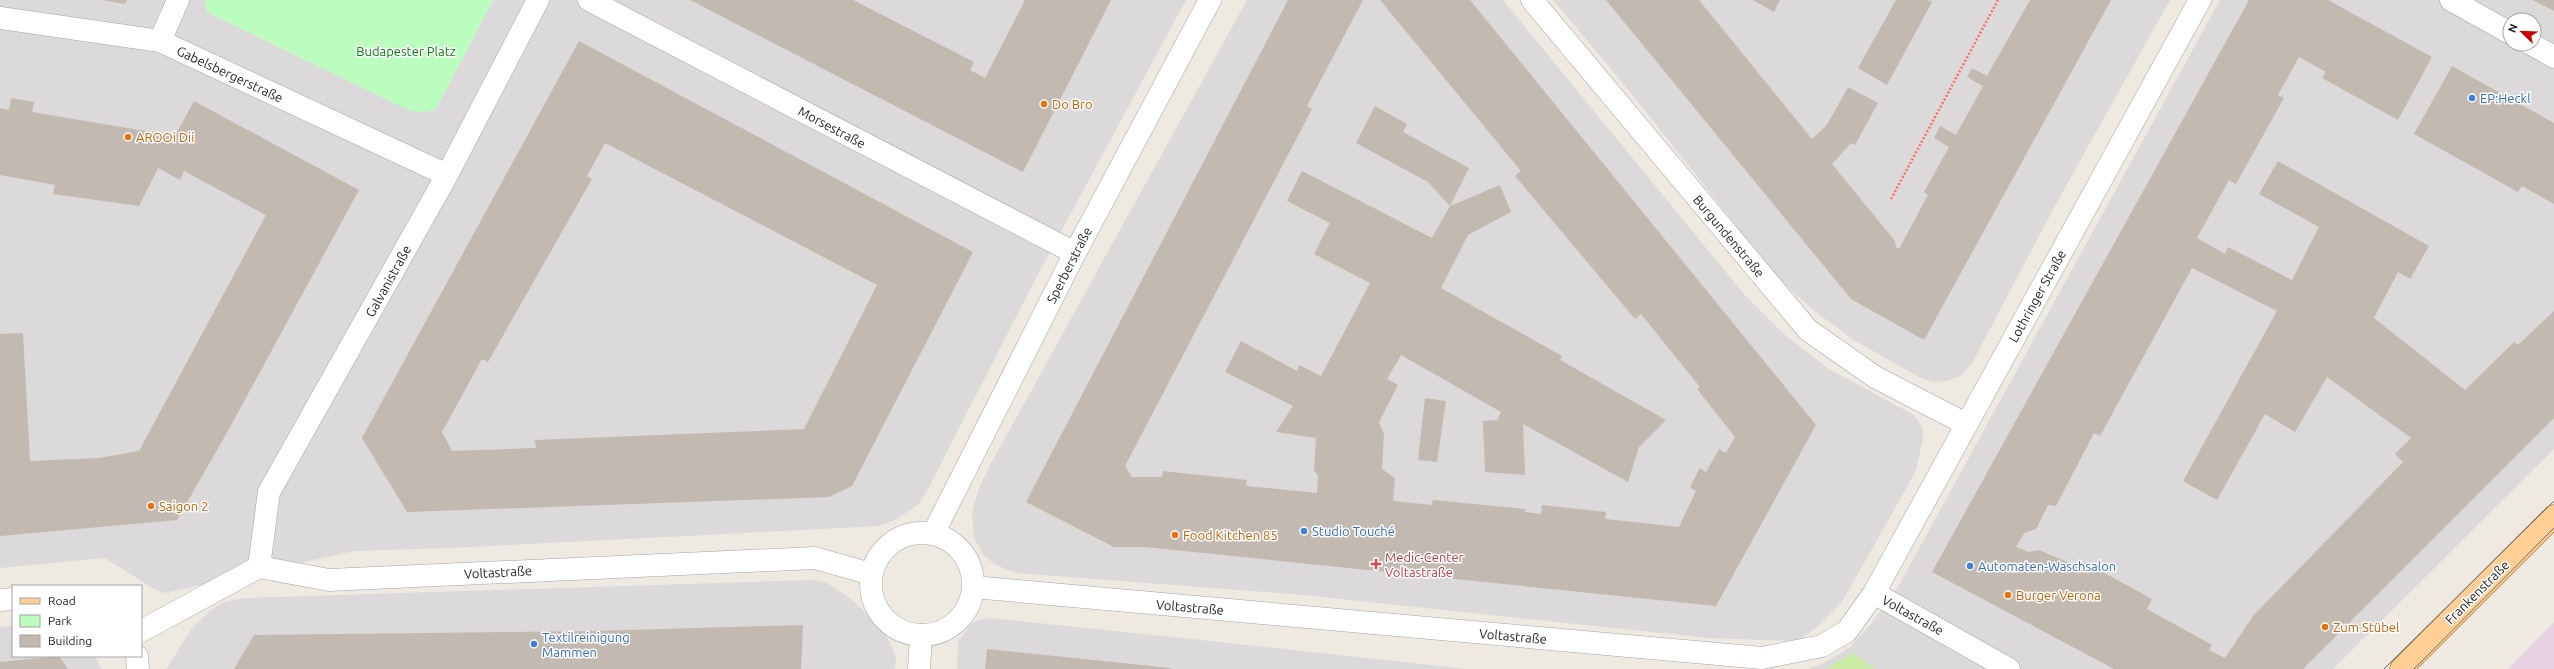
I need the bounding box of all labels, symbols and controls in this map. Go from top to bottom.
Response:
north arrow [2502,12,2542,52]
text: N [2506,22,2520,34]
street label: Gabelsbergerstraße [175,43,285,105]
park label: Budapester Platz [356,44,456,58]
place label: EP:Heckl [2480,91,2531,105]
marker: EP:Heckl [2467,93,2477,103]
place label: Do Bro [1052,97,1093,111]
marker: Do Bro [1039,99,1049,109]
street label: Morsestraße [796,103,868,151]
place label: AROOi Dii [136,130,194,144]
marker: AROOi Dii [123,132,133,142]
street label: Burgundenstraße [1691,192,1767,280]
street label: Sperberstraße [1044,225,1094,305]
street label: Galvanistraße [363,243,413,319]
street label: Lothringer Straße [2006,247,2068,345]
place label: Saigon 2 [159,499,208,513]
marker: Saigon 2 [146,501,156,511]
place label: Studio Touché [1312,524,1395,538]
marker: Studio Touché [1299,526,1309,536]
place label: Food Kitchen 85 [1183,528,1278,542]
marker: Food Kitchen 85 [1170,530,1180,540]
place label: Medic-Center Voltastraße [1385,550,1464,579]
street label: Frankenstraße [2442,557,2512,627]
marker: Medic-Center Voltastraße [1370,558,1382,570]
place label: Automaten-Waschsalon [1978,559,2116,573]
marker: Automaten-Waschsalon [1965,561,1975,571]
street label: Voltastraße [464,563,532,581]
legend [12,585,142,657]
place label: Burger Verona [2016,588,2101,602]
marker: Burger Verona [2003,590,2013,600]
street label: Voltastraße [1880,592,1946,638]
text: Road [48,594,76,607]
street label: Voltastraße [1156,597,1224,617]
text: Park [48,614,72,627]
place label: Zum Stübel [2333,620,2400,634]
marker: Zum Stübel [2320,622,2330,632]
street label: Voltastraße [1479,626,1547,646]
place label: Textilreinigung Mammen [542,630,630,659]
text: Building [48,634,92,647]
marker: Textilreinigung Mammen [529,639,539,649]

